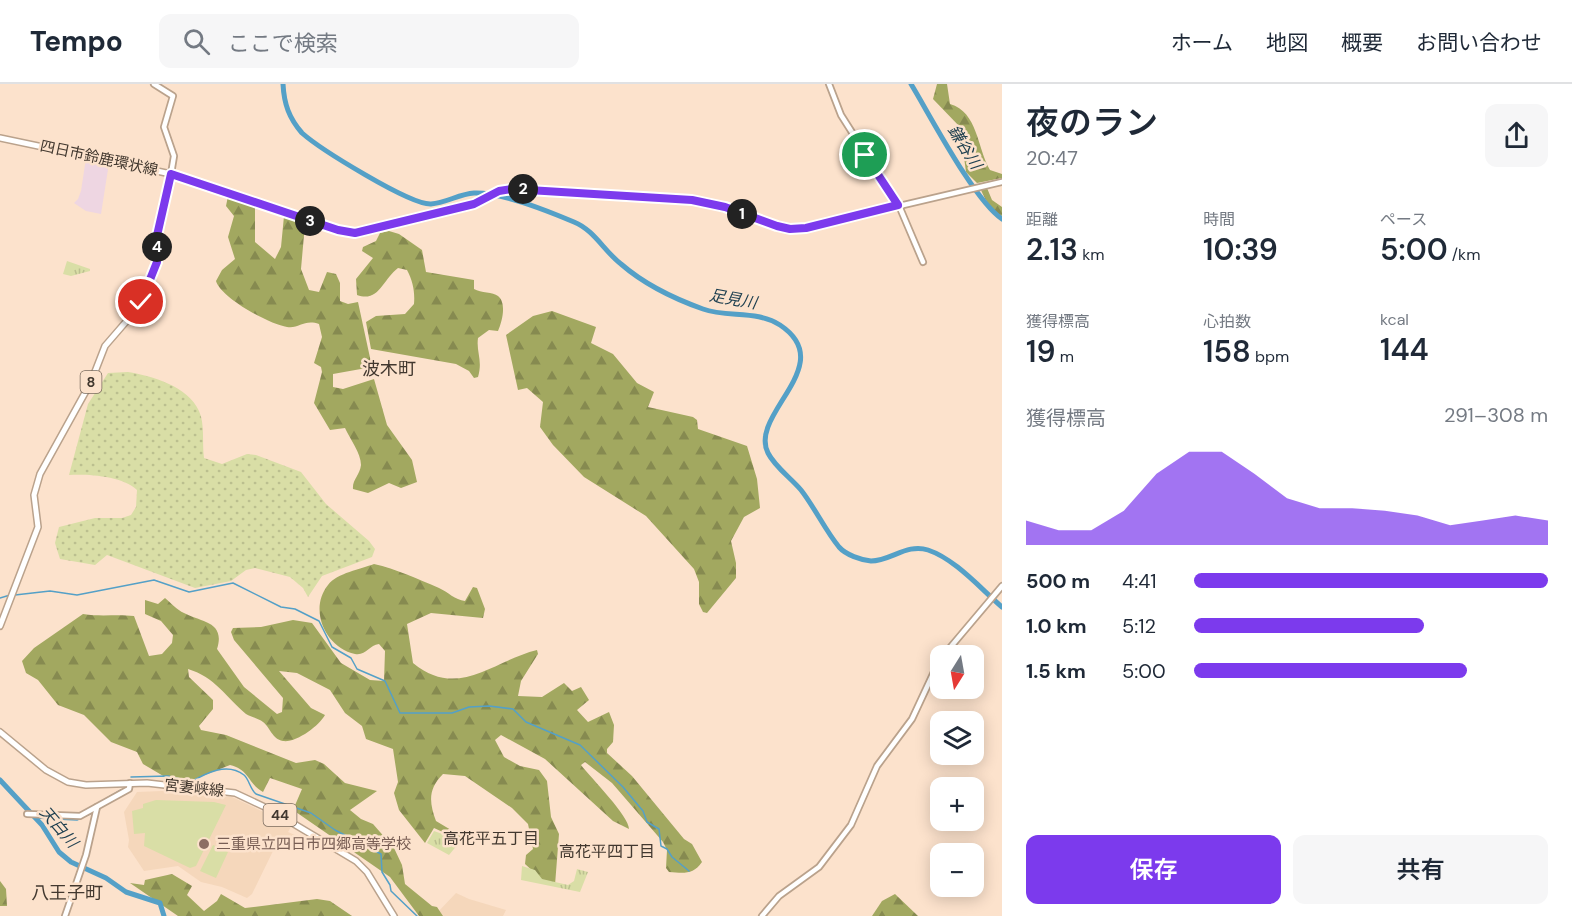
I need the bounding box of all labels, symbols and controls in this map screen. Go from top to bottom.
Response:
search box [159,14,579,68]
text: Tempo [30,23,123,60]
icon: search [180,25,213,58]
text: ここで検索 [228,29,338,58]
text: ホーム [1171,29,1233,57]
text: 地図 [1266,29,1308,57]
text: 概要 [1341,29,1383,57]
text: お問い合わせ [1416,29,1542,57]
text: 夜のラン [1026,101,1158,144]
button: share [1485,104,1548,167]
water label: 鎌谷川 [943,121,988,175]
pin [839,129,890,180]
street label: 四日市鈴鹿環状線 [38,136,160,180]
icon: arrive [848,138,881,171]
text: 20:47 [1026,145,1078,171]
pin: 2 [508,174,538,204]
text: 2 [518,178,528,199]
pin: 1 [727,199,757,229]
text: 1 [739,203,745,224]
pin: 3 [295,206,325,236]
text: 距離 [1026,209,1058,230]
text: 時間 [1203,209,1235,230]
text: ペース [1380,209,1427,230]
text: 3 [305,210,315,231]
text: 2.13 [1026,230,1078,269]
text: 10:39 [1203,230,1278,269]
text: 5:00 [1380,230,1448,269]
pin: 4 [142,232,172,262]
text: 4 [152,236,162,257]
text: km [1078,244,1104,265]
text: /km [1448,244,1480,265]
pin [115,276,166,327]
water label: 足見川 [708,284,760,314]
icon: check [124,285,157,318]
text: kcal [1380,309,1409,330]
text: 獲得標高 [1026,311,1090,332]
text: 心拍数 [1203,311,1251,332]
text: 144 [1380,330,1429,369]
text: 19 [1026,332,1055,371]
text: 158 [1203,332,1251,371]
text: m [1055,346,1074,367]
text: bpm [1251,346,1289,367]
district label: 波木町 [362,357,416,381]
road number: 8 [80,371,101,393]
text: 291–308 m [1444,402,1548,428]
text: 獲得標高 [1026,405,1106,431]
text: 500 m [1026,568,1090,594]
text: 4:41 [1122,568,1157,594]
text: 1.0 km [1026,613,1087,639]
text: 5:12 [1122,613,1156,639]
north arrow [930,645,984,699]
map controls [930,645,984,897]
text: 1.5 km [1026,658,1086,684]
text: 5:00 [1122,658,1166,684]
button: layers [930,711,984,765]
street label: 宮妻峡線 [163,775,225,801]
button: + [930,777,984,831]
water label: 天白川 [35,802,84,854]
road number: 44 [264,804,296,826]
district label: 高花平五丁目 [443,828,539,849]
place label: 三重県立四日市四郷高等学校 [216,834,411,854]
button: 保存 [1026,835,1281,904]
button: 共有 [1293,835,1548,904]
marker: 三重県立四日市四郷高等学校 [197,837,211,851]
district label: 高花平四丁目 [559,841,655,862]
button: − [930,843,984,897]
district label: 八王子町 [31,881,103,905]

